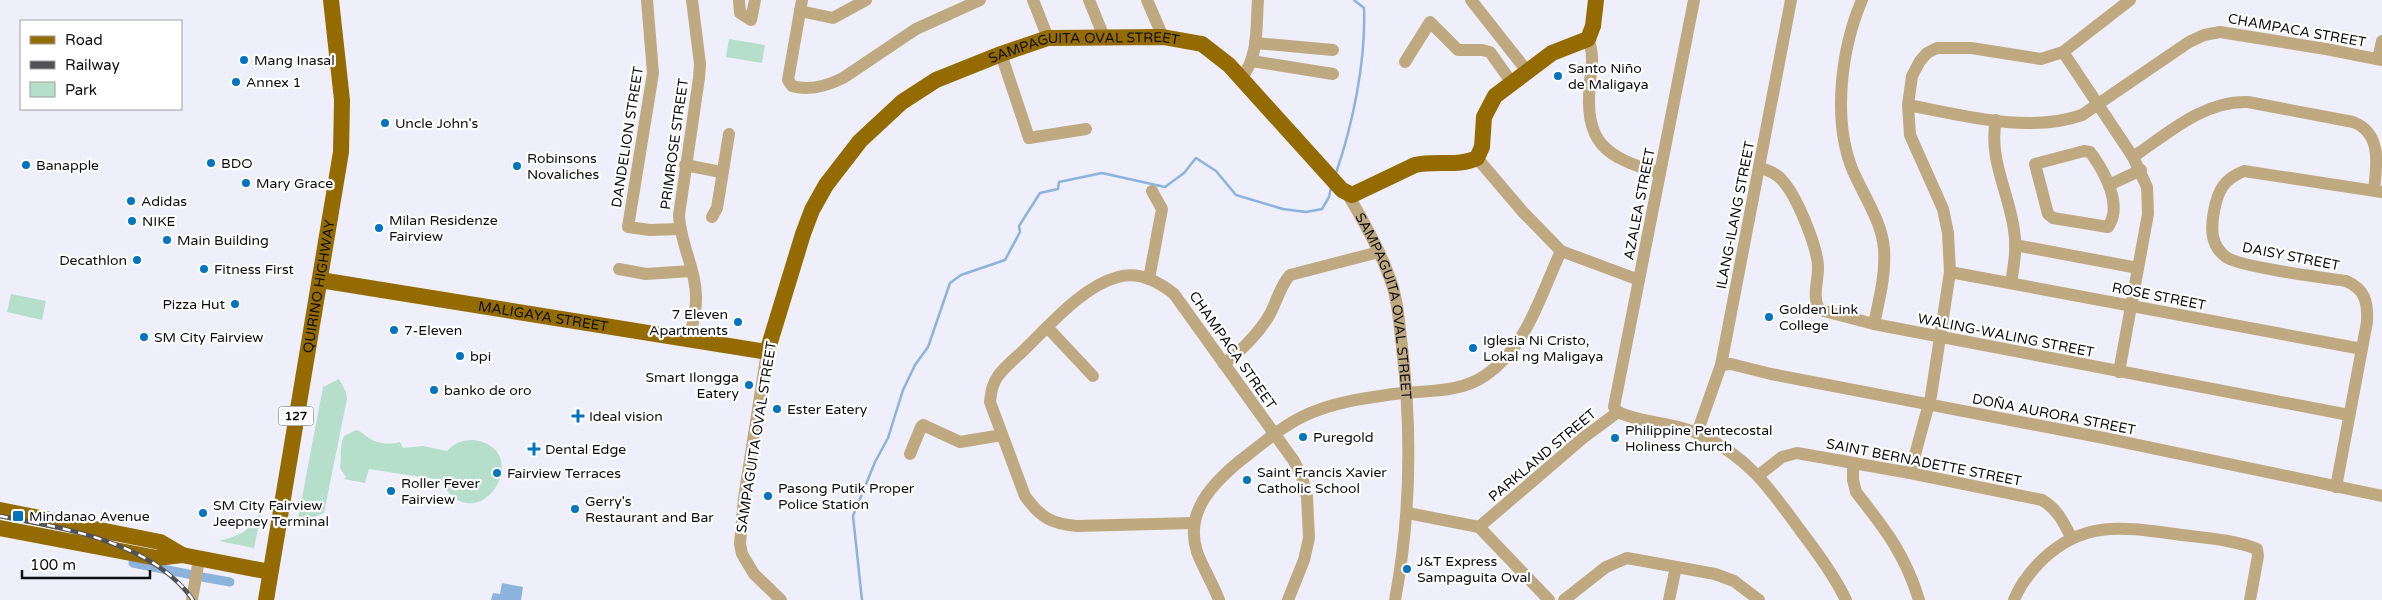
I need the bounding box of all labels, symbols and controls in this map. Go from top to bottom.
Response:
street label: CHAMPACA STREET [2226,10,2368,51]
legend [20,20,182,110]
street label: SAMPAGUITA OVAL STREET [986,29,1181,67]
text: Road [65,31,103,49]
place label: Mang Inasal [254,52,335,69]
marker: Mang Inasal [238,54,250,66]
text: Railway [65,56,120,74]
place label: Santo Niño de Maligaya [1568,60,1649,93]
street label: DANDELION STREET [608,65,647,209]
marker: Santo Niño de Maligaya [1552,70,1564,82]
place label: Annex 1 [246,74,301,91]
marker: Annex 1 [230,76,242,88]
street label: PRIMROSE STREET [657,77,692,211]
text: Park [65,81,97,99]
place label: Uncle John's [395,115,479,132]
marker: Uncle John's [379,117,391,129]
street label: ILANG-ILANG STREET [1713,139,1758,291]
street label: AZALEA STREET [1620,146,1659,262]
place label: Robinsons Novaliches [527,150,600,183]
place label: BDO [221,155,253,172]
place label: Banapple [36,157,99,174]
marker: BDO [205,157,217,169]
marker: Banapple [20,159,32,171]
marker: Robinsons Novaliches [511,160,523,172]
place label: Mary Grace [256,175,333,192]
marker: Mary Grace [240,177,252,189]
place label: Adidas [141,193,187,210]
marker: Adidas [125,195,137,207]
street label: SAMPAGUITA OVAL STREET [1351,210,1415,401]
place label: Milan Residenze Fairview [389,212,498,245]
place label: NIKE [142,213,176,230]
marker: NIKE [126,215,138,227]
street label: QUIRINO HIGHWAY [299,219,339,354]
marker: Milan Residenze Fairview [373,222,385,234]
place label: Main Building [177,232,269,249]
marker: Main Building [161,234,173,246]
street label: DAISY STREET [2241,239,2341,274]
place label: Decathlon [59,252,127,269]
marker: Decathlon [131,254,143,266]
place label: Fitness First [214,261,295,278]
marker: Fitness First [198,263,210,275]
street label: ROSE STREET [2110,279,2208,314]
street label: CHAMPACA STREET [1185,288,1280,413]
place label: Pizza Hut [163,296,226,313]
marker: Pizza Hut [229,298,241,310]
street label: MALIGAYA STREET [477,298,610,335]
place label: Golden Link College [1779,301,1859,334]
place label: 7 Eleven Apartments [649,306,728,339]
street label: WALING-WALING STREET [1916,310,2096,361]
marker: Golden Link College [1763,311,1775,323]
marker: 7 Eleven Apartments [732,316,744,328]
place label: 7-Eleven [404,322,462,339]
marker: 7-Eleven [388,324,400,336]
place label: SM City Fairview [154,329,263,346]
marker: SM City Fairview [138,331,150,343]
place label: Iglesia Ni Cristo, Lokal ng Maligaya [1483,332,1603,365]
street label: SAMPAGUITA OVAL STREET [733,339,780,534]
marker: Iglesia Ni Cristo, Lokal ng Maligaya [1467,342,1479,354]
place label: bpi [470,348,491,365]
marker: bpi [454,350,466,362]
place label: Smart Ilongga Eatery [646,369,739,402]
marker: Smart Ilongga Eatery [743,379,755,391]
place label: banko de oro [444,382,531,399]
marker: banko de oro [428,384,440,396]
street label: DOÑA AURORA STREET [1971,390,2138,439]
place label: Ester Eatery [787,401,868,418]
marker: Ester Eatery [771,403,783,415]
street label: PARKLAND STREET [1485,405,1600,505]
road number: 127 [278,406,314,426]
place label: Ideal vision [589,408,663,425]
marker: Ideal vision [571,409,585,423]
place label: Philippine Pentecostal Holiness Church [1625,422,1773,455]
place label: Puregold [1313,429,1374,446]
marker: Puregold [1297,431,1309,443]
marker: Philippine Pentecostal Holiness Church [1609,432,1621,444]
street label: SAINT BERNADETTE STREET [1825,435,2024,490]
place label: Dental Edge [545,441,626,458]
marker: Dental Edge [527,442,541,456]
place label: Saint Francis Xavier Catholic School [1257,464,1387,497]
place label: Fairview Terraces [507,465,621,482]
marker: Fairview Terraces [491,467,503,479]
marker: Saint Francis Xavier Catholic School [1241,474,1253,486]
place label: Roller Fever Fairview [401,475,480,508]
place label: Pasong Putik Proper Police Station [778,480,915,513]
marker: Roller Fever Fairview [385,485,397,497]
marker: Pasong Putik Proper Police Station [762,490,774,502]
place label: Gerry's Restaurant and Bar [585,493,714,526]
place label: SM City Fairview Jeepney Terminal [213,497,329,530]
marker: Gerry's Restaurant and Bar [569,503,581,515]
marker: SM City Fairview Jeepney Terminal [197,507,209,519]
place label: Mindanao Avenue [29,508,150,525]
marker: Mindanao Avenue [11,509,25,523]
scale bar [22,548,150,580]
place label: J&T Express Sampaguita Oval [1417,553,1531,586]
text: 100 m [30,556,76,574]
marker: J&T Express Sampaguita Oval [1401,563,1413,575]

